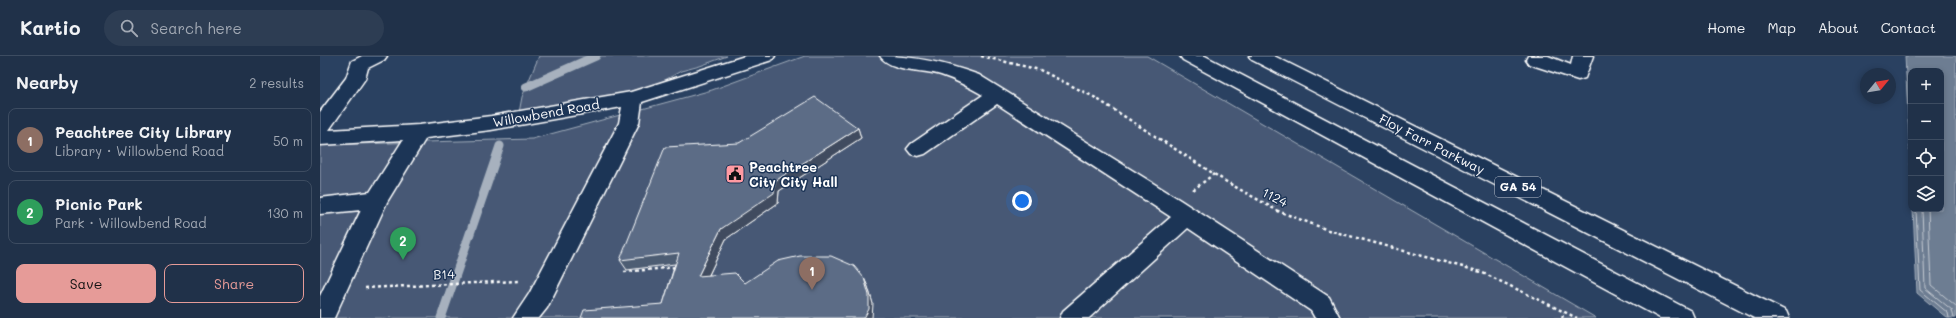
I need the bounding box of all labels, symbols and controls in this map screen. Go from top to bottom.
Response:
search box [104,10,384,46]
text: Kartio [20,15,80,40]
icon: search [118,17,140,39]
text: Search here [150,18,242,38]
text: Home [1707,18,1745,37]
text: Map [1767,18,1796,37]
text: About [1818,18,1859,37]
text: Contact [1881,18,1936,37]
north arrow [1860,68,1896,104]
map controls [1908,68,1944,212]
button: + [1908,68,1944,104]
text: Nearby [16,71,78,93]
text: 2 results [249,74,304,91]
street label: Willowbend Road [491,95,601,130]
button: − [1908,104,1944,140]
street label: Floy Farr Parkway [1377,110,1488,178]
text: Peachtree City Library [55,122,232,142]
text: 1 [27,132,33,149]
text: 50 m [273,132,303,149]
button: locate [1908,140,1944,176]
text: Library · Willowbend Road [55,142,224,159]
place label: Peachtree City City Hall [749,158,838,191]
public building icon: Peachtree City City Hall [724,163,746,185]
button: layers [1908,176,1944,212]
road number: GA 54 [1495,177,1541,197]
street label: 1124 [1260,183,1291,210]
your location [1012,191,1032,211]
text: Picnic Park [55,194,143,214]
text: 2 [26,204,34,221]
text: 130 m [267,204,303,221]
text: Park · Willowbend Road [55,214,207,231]
pin: 2 [390,227,416,260]
pin: 1 [799,257,825,290]
button: Save [16,264,156,303]
button: Share [164,264,304,303]
street label: B14 [433,264,456,283]

